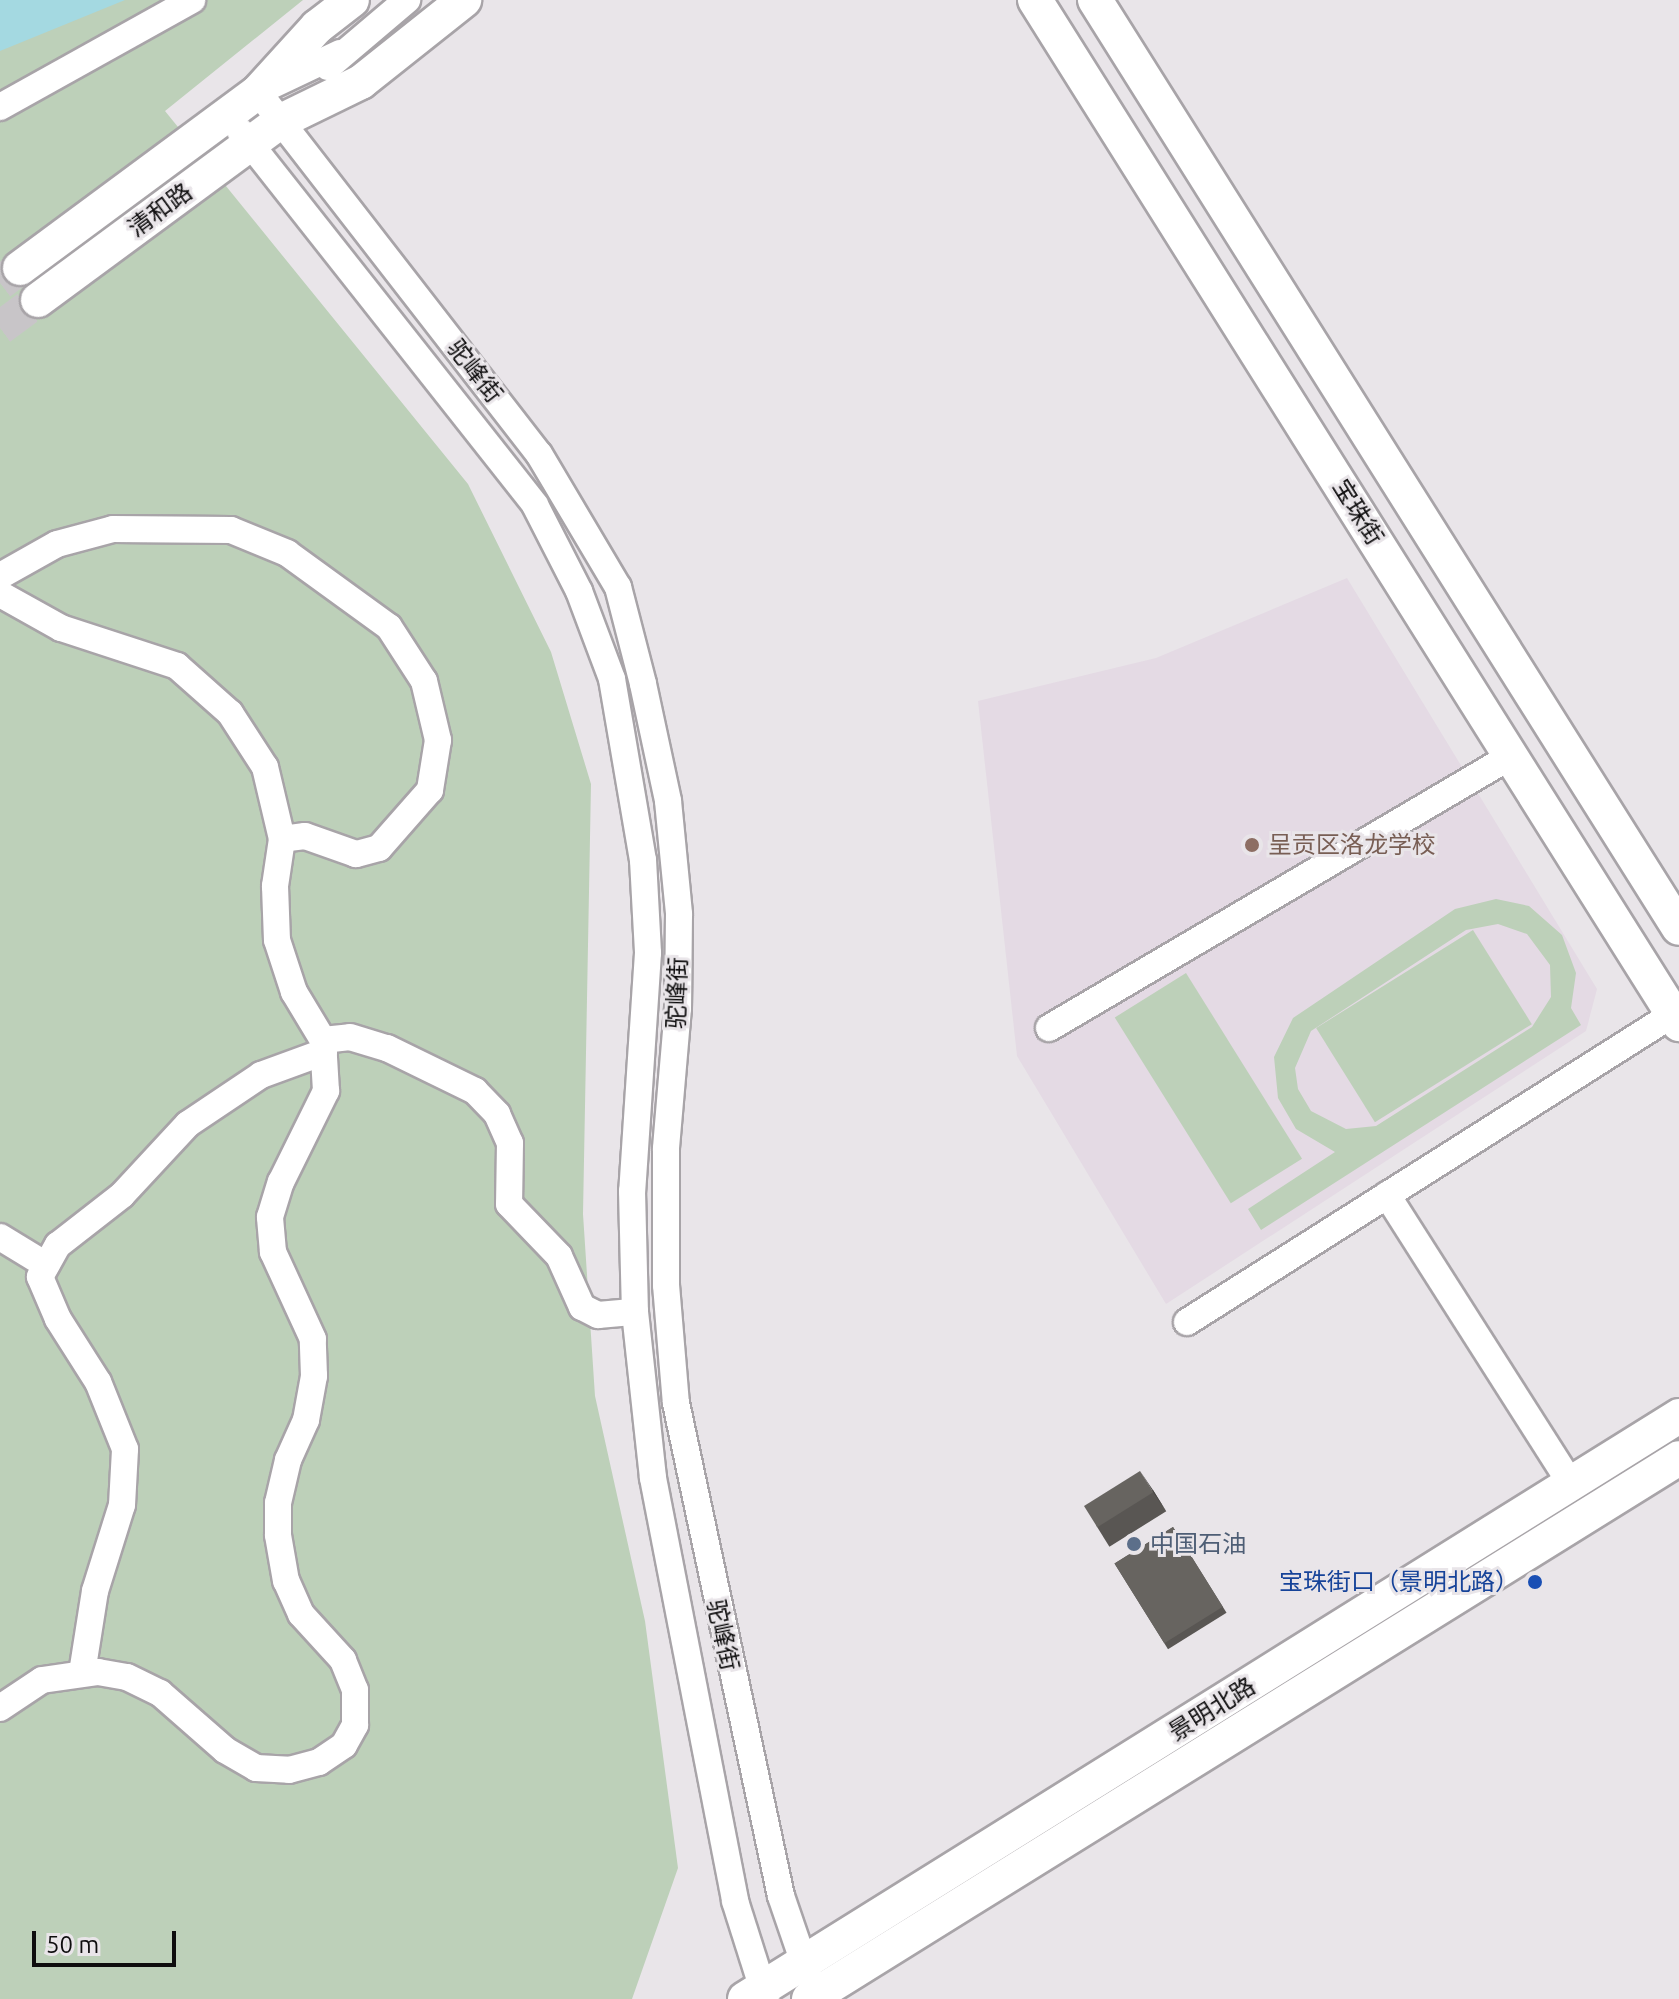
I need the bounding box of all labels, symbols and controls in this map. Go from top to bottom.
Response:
street label: 清和路 [122,177,198,243]
street label: 驼峰街 [441,334,509,408]
street label: 宝珠街 [1327,474,1389,550]
place label: 呈贡区洛龙学校 [1268,831,1436,859]
marker: 呈贡区洛龙学校 [1243,836,1261,854]
street label: 驼峰街 [661,957,693,1029]
place label: 中国石油 [1150,1530,1246,1558]
marker: 中国石油 [1125,1535,1143,1553]
place label: 宝珠街口（景明北路） [1279,1568,1519,1596]
marker: 宝珠街口（景明北路） [1526,1573,1544,1591]
street label: 驼峰街 [701,1597,745,1673]
street label: 景明北路 [1164,1671,1260,1747]
scale bar [36,1915,180,1965]
text: 50 m [46,1931,99,1958]

